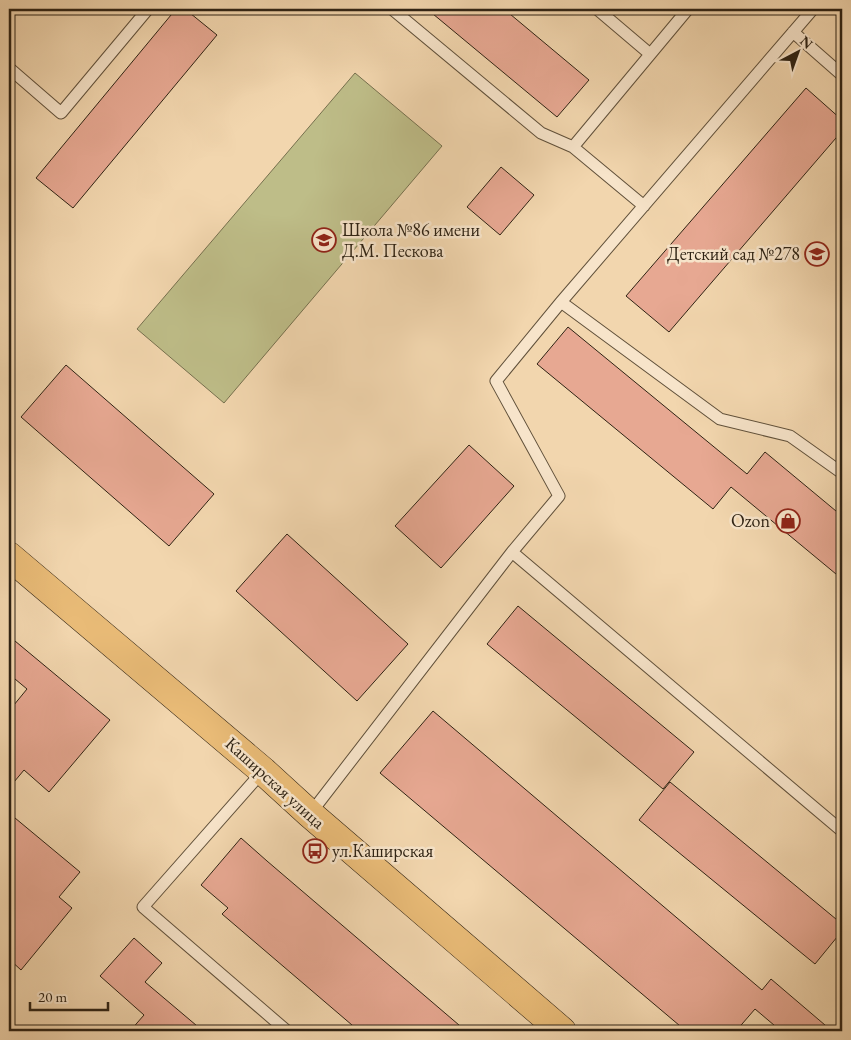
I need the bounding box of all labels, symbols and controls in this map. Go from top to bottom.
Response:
north arrow [774,28,824,78]
text: N [796,32,817,53]
place label: Школа №86 имени Д.М. Пескова [342,218,480,262]
school or university icon: Школа №86 имени Д.М. Пескова [311,227,337,253]
school or university icon: Детский сад №278 [804,241,830,267]
place label: Детский сад №278 [667,242,800,265]
shop icon: Ozon [775,508,801,534]
place label: Ozon [731,509,770,532]
street label: Каширская улица [221,732,331,834]
bus stop icon: ул.Каширская [302,838,328,864]
place label: ул.Каширская [332,839,433,862]
scale bar [30,980,108,1012]
text: 20 m [38,987,67,1006]

